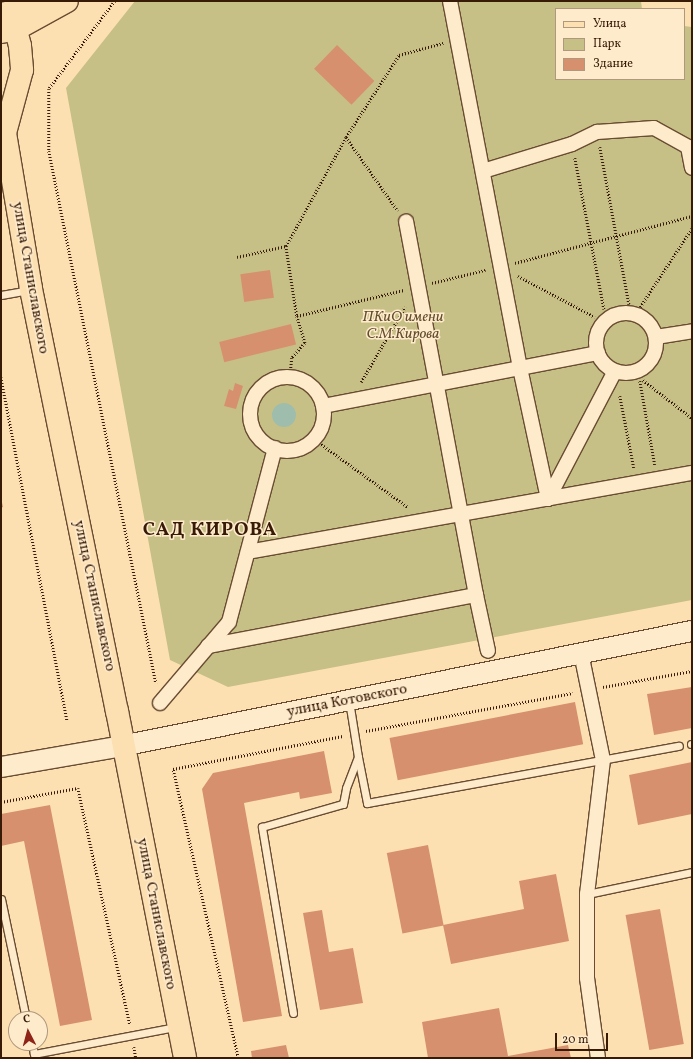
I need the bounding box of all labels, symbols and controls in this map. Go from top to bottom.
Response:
legend [555,8,685,80]
text: Улица [593,16,626,32]
text: Парк [593,36,621,52]
text: Здание [593,56,633,72]
street label: улица Станиславского [8,201,52,355]
park label: ПКиО имени С.М.Кирова [363,308,443,343]
street label: улица Станиславского [69,519,119,673]
district label: САД КИРОВА [143,520,277,542]
street label: улица Котовского [285,681,409,721]
street label: улица Станиславского [132,837,180,991]
north arrow [8,1011,48,1051]
text: С [22,1012,31,1027]
scale bar [557,1025,610,1051]
text: 20 m [562,1032,589,1048]

